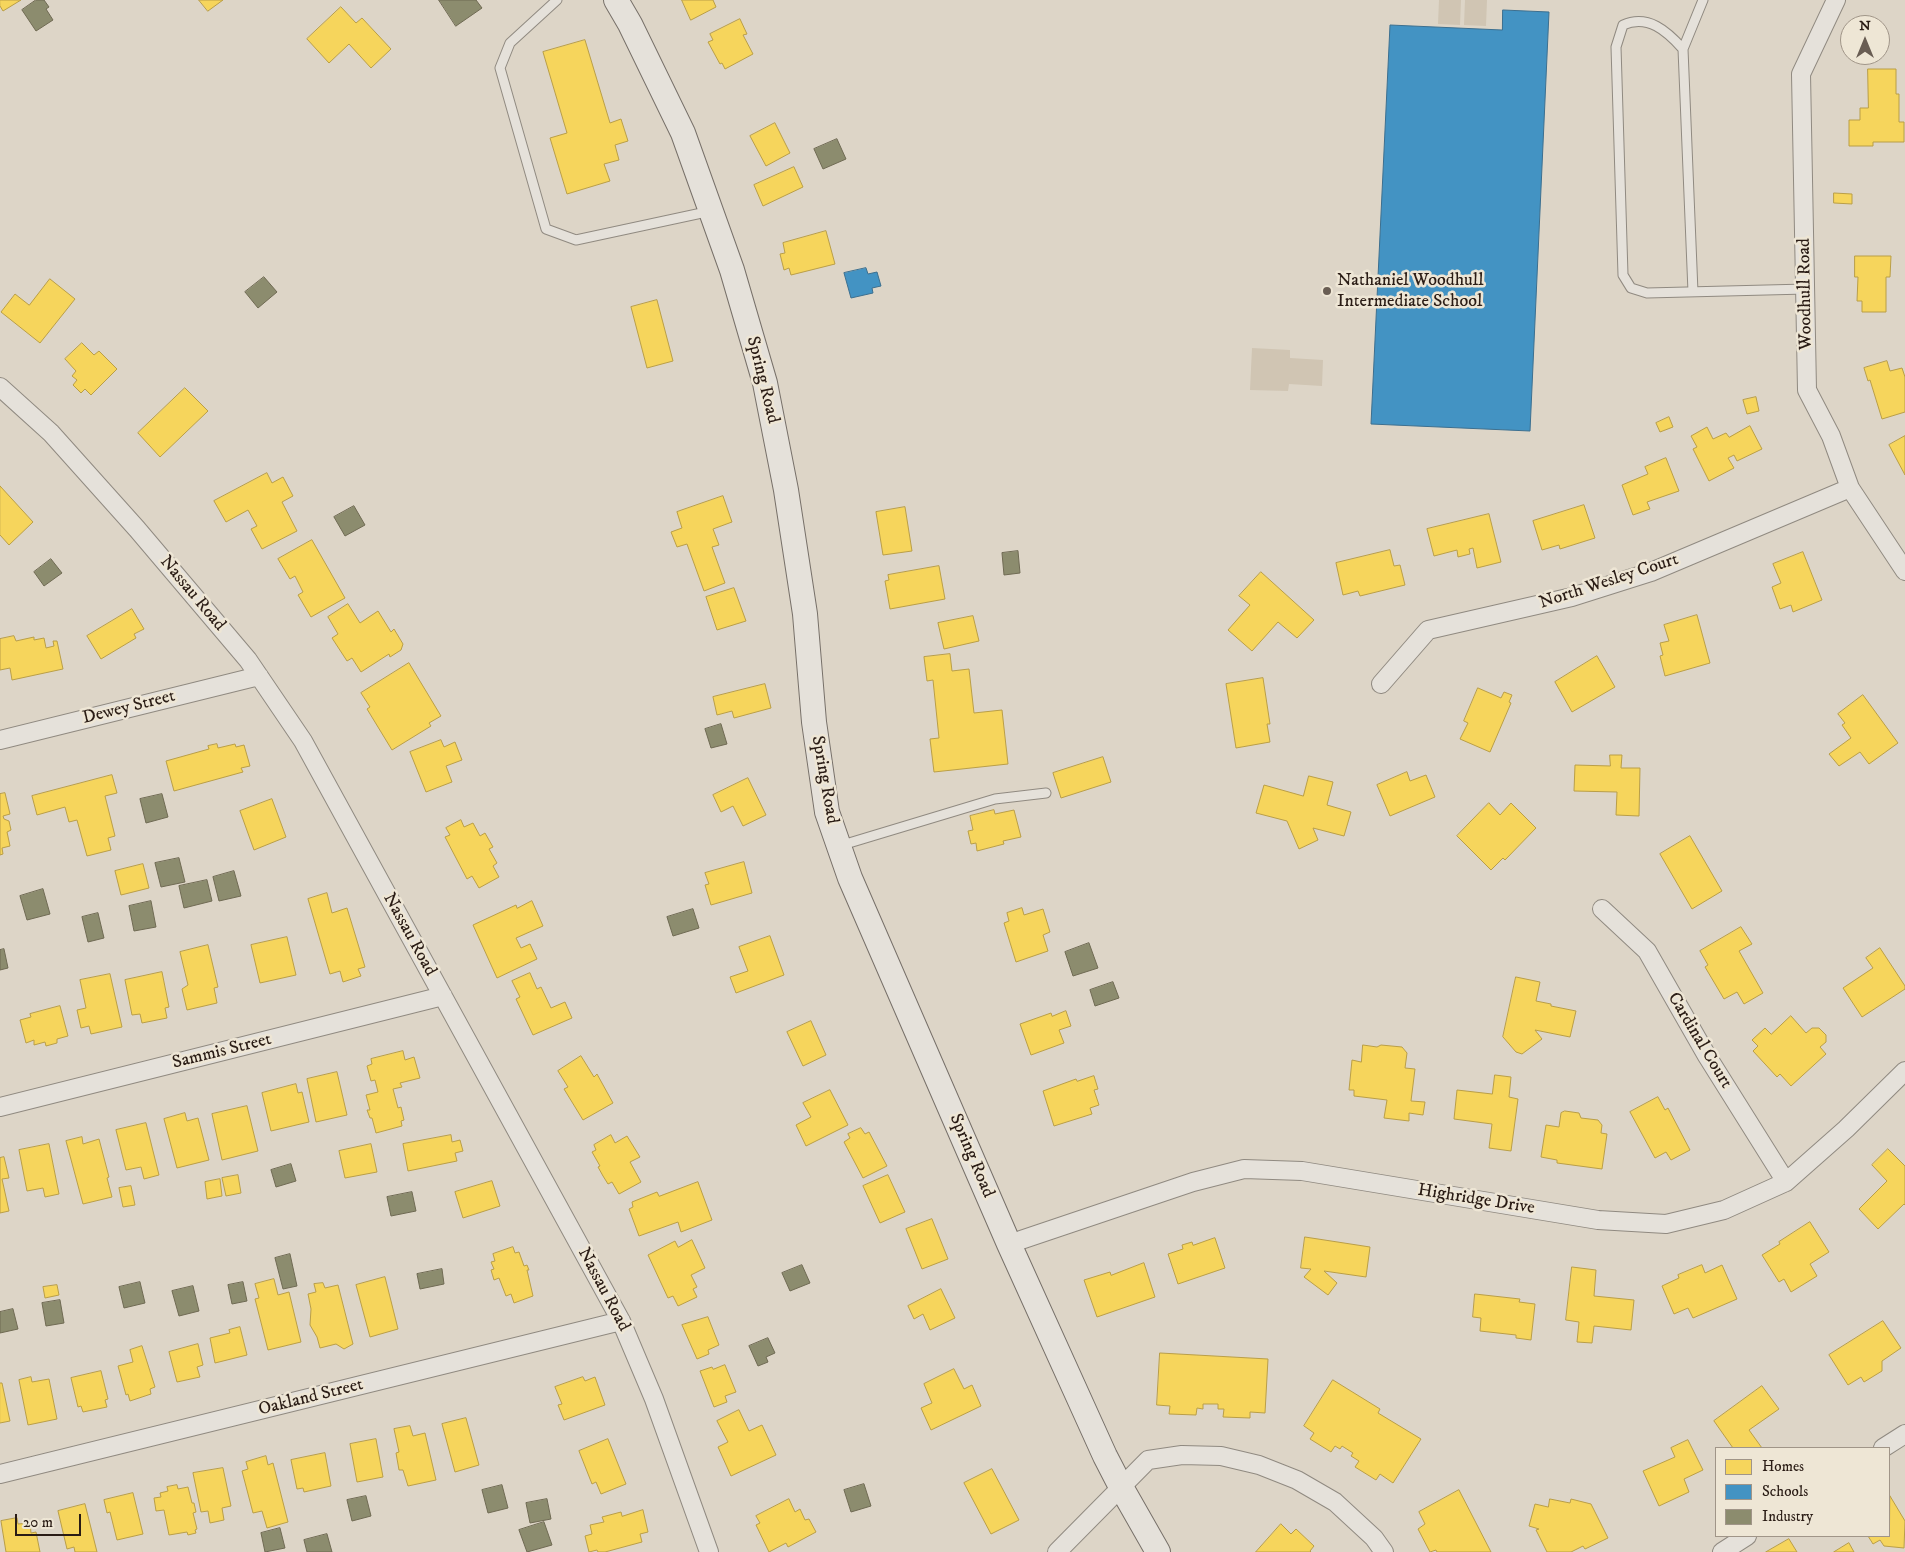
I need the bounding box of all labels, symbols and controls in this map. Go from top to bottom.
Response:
north arrow [1840,15,1890,65]
text: N [1859,17,1871,35]
street label: Woodhull Road [1794,238,1818,350]
place label: Nathaniel Woodhull Intermediate School [1337,270,1484,312]
marker: Nathaniel Woodhull Intermediate School [1321,285,1333,297]
street label: Spring Road [741,334,783,426]
street label: North Wesley Court [1537,549,1681,615]
street label: Nassau Road [154,552,230,636]
street label: Dewey Street [80,686,178,730]
street label: Spring Road [806,734,842,826]
street label: Nassau Road [377,890,441,980]
street label: Cardinal Court [1662,989,1736,1093]
street label: Sammis Street [170,1029,274,1075]
street label: Spring Road [944,1111,998,1201]
street label: Highridge Drive [1416,1180,1536,1220]
street label: Nassau Road [572,1245,634,1335]
street label: Oakland Street [256,1375,366,1421]
legend [1715,1447,1890,1537]
text: Homes [1762,1457,1804,1476]
text: Schools [1762,1482,1808,1501]
scale bar [18,1504,84,1536]
text: Industry [1762,1507,1813,1526]
text: 20 m [23,1513,53,1532]

